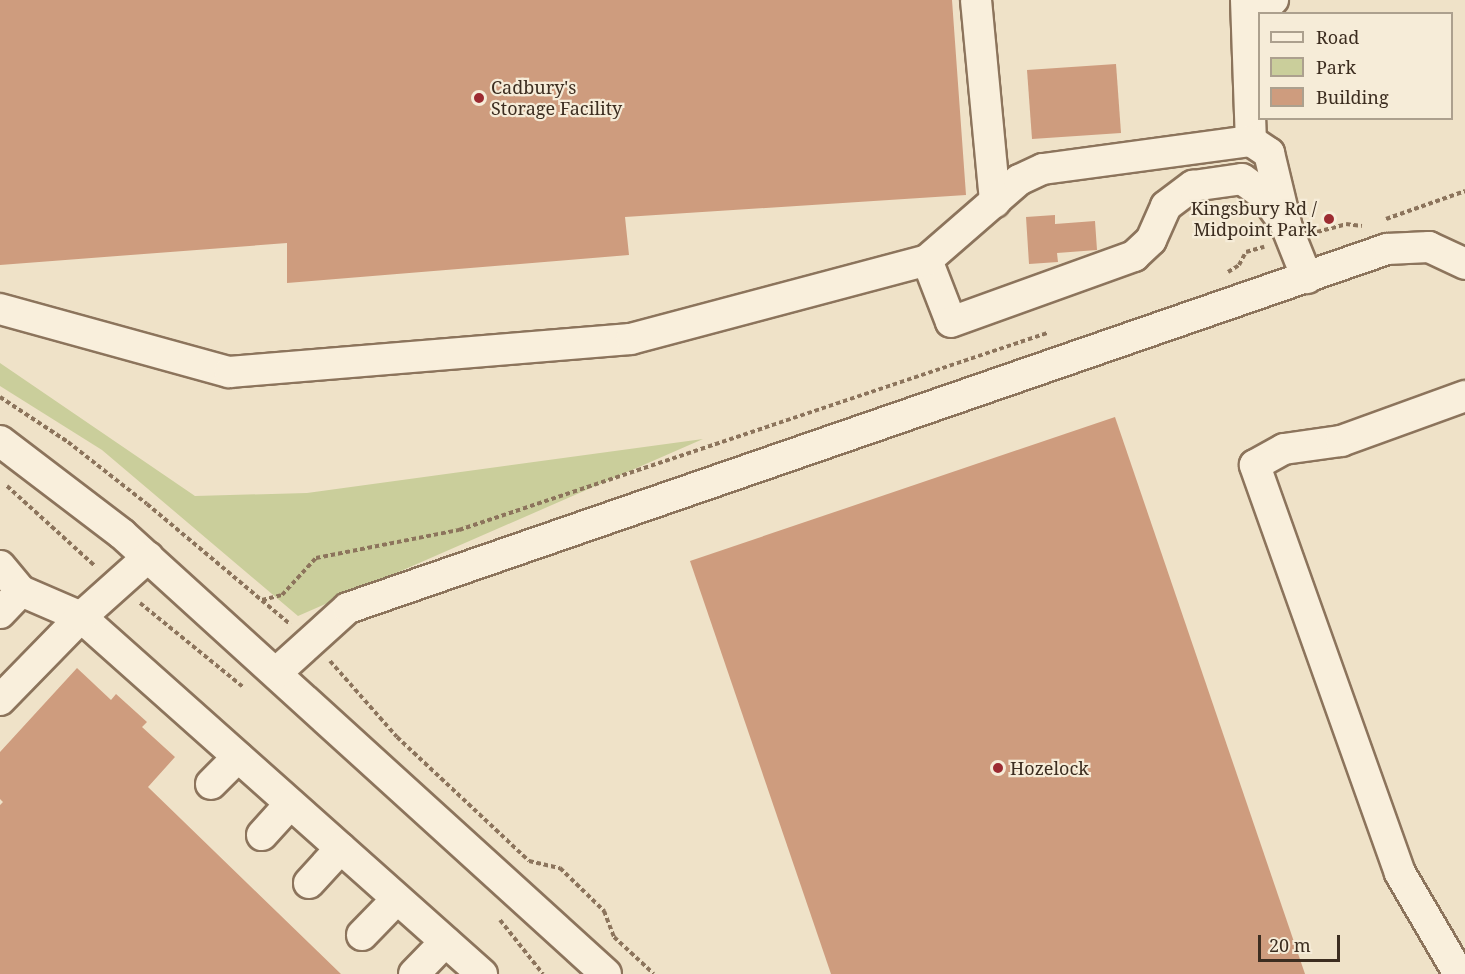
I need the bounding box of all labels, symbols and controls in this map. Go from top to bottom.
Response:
legend [1258,12,1453,120]
text: Road [1316,25,1359,49]
text: Park [1316,55,1356,79]
place label: Cadbury's Storage Facility [491,77,622,119]
text: Building [1316,85,1389,109]
marker: Cadbury's Storage Facility [472,91,486,105]
place label: Kingsbury Rd / Midpoint Park [1191,198,1317,240]
marker: Kingsbury Rd / Midpoint Park [1322,212,1336,226]
place label: Hozelock [1010,757,1089,779]
marker: Hozelock [991,761,1005,775]
scale bar [1261,923,1344,961]
text: 20 m [1269,933,1311,957]

